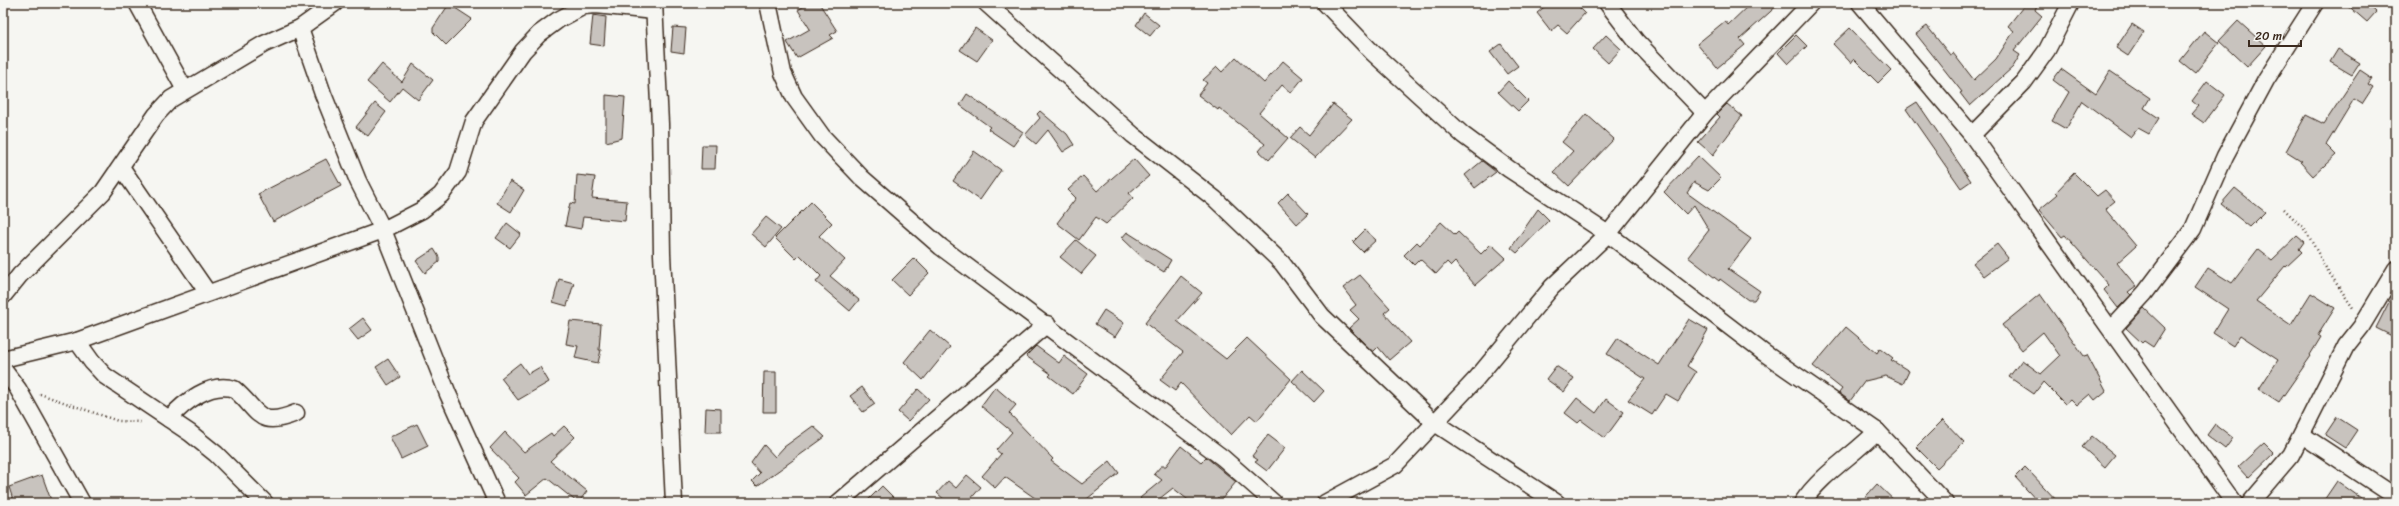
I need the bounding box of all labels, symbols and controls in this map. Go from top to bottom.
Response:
scale bar [2249,22,2301,48]
text: 20 m [2255,25,2282,47]

